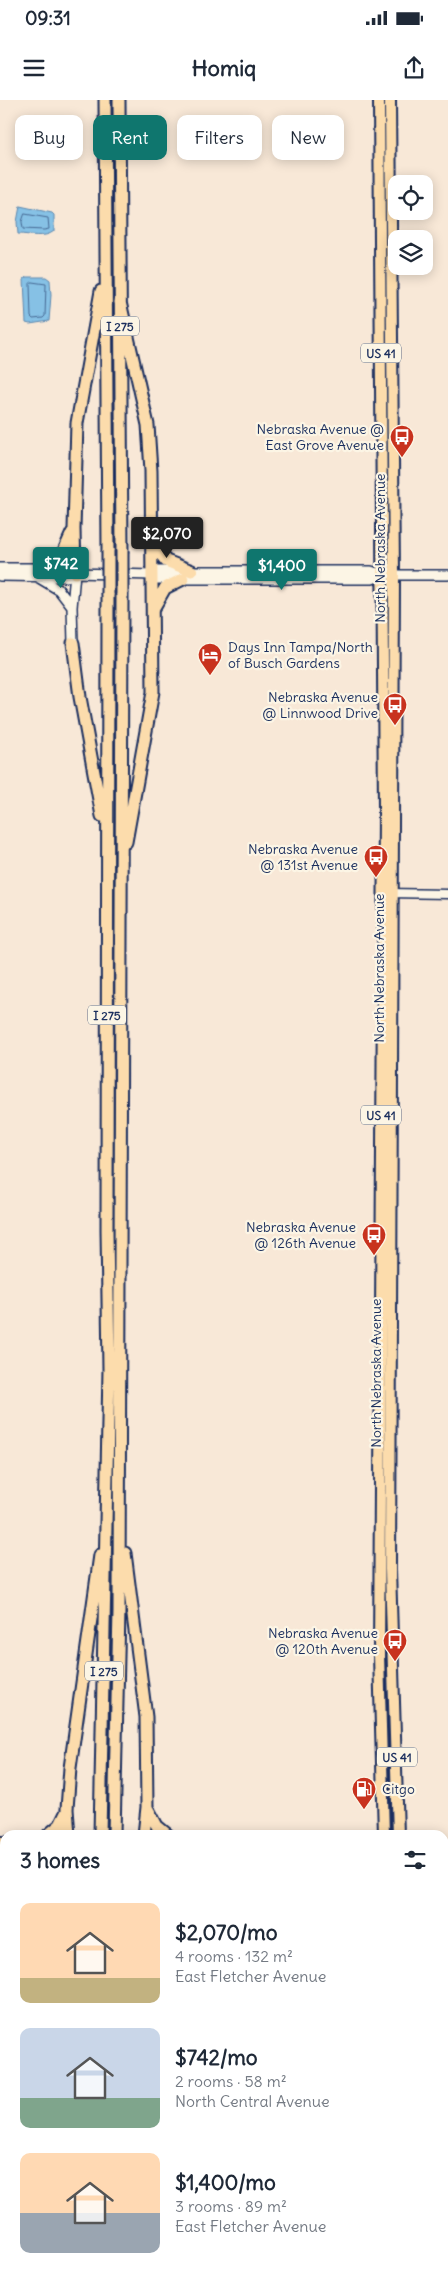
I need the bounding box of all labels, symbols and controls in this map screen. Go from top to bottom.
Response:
text: 09:31 [25,6,71,30]
icon: menu [20,54,48,82]
text: Homiq [192,54,256,82]
icon: share [400,54,428,82]
chip: Buy [15,115,83,160]
chip: Rent [93,115,167,160]
chip: Filters [177,115,262,160]
chip: New [272,115,344,160]
map controls [388,175,433,275]
button: locate [388,175,433,220]
button: layers [388,230,433,275]
road number: I 275 [101,317,139,336]
road number: US 41 [361,344,401,362]
place label: Nebraska Avenue @ East Grove Avenue [257,420,384,454]
bus stop icon: Nebraska Avenue @ East Grove Avenue [389,424,415,458]
street label: North Nebraska Avenue [371,473,389,623]
pin: $2,070 [126,516,208,559]
text: $2,070 [142,523,192,543]
pin: $742 [31,546,91,589]
pin: $1,400 [241,548,323,591]
text: $742 [44,553,78,573]
text: $1,400 [258,555,306,575]
place label: Days Inn Tampa/North of Busch Gardens [228,638,373,672]
hotel icon: Days Inn Tampa/North of Busch Gardens [197,642,223,676]
place label: Nebraska Avenue @ Linnwood Drive [262,688,378,722]
bus stop icon: Nebraska Avenue @ Linnwood Drive [382,692,408,726]
place label: Nebraska Avenue @ 131st Avenue [248,840,358,874]
bus stop icon: Nebraska Avenue @ 131st Avenue [363,844,389,878]
street label: North Nebraska Avenue [370,893,388,1043]
road number: I 275 [88,1006,126,1024]
road number: US 41 [361,1106,401,1124]
place label: Nebraska Avenue @ 126th Avenue [246,1218,356,1252]
bus stop icon: Nebraska Avenue @ 126th Avenue [361,1222,387,1256]
street label: North Nebraska Avenue [367,1298,385,1448]
place label: Nebraska Avenue @ 120th Avenue [268,1624,378,1658]
bus stop icon: Nebraska Avenue @ 120th Avenue [382,1628,408,1662]
road number: I 275 [85,1662,123,1680]
road number: US 41 [377,1748,417,1766]
fuel station icon: Citgo [351,1776,377,1810]
place label: Citgo [382,1780,415,1798]
icon: filters [401,1846,429,1874]
text: 3 homes [20,1847,100,1874]
text: $2,070/mo [175,1919,278,1946]
icon: home [60,1923,120,1983]
text: 4 rooms · 132 m² [175,1946,293,1966]
text: East Fletcher Avenue [175,1966,326,1986]
text: $742/mo [175,2044,258,2071]
icon: home [60,2048,120,2108]
text: 2 rooms · 58 m² [175,2071,287,2091]
text: North Central Avenue [175,2091,330,2111]
text: $1,400/mo [175,2169,276,2196]
icon: home [60,2173,120,2233]
text: 3 rooms · 89 m² [175,2196,287,2216]
text: East Fletcher Avenue [175,2216,326,2236]

